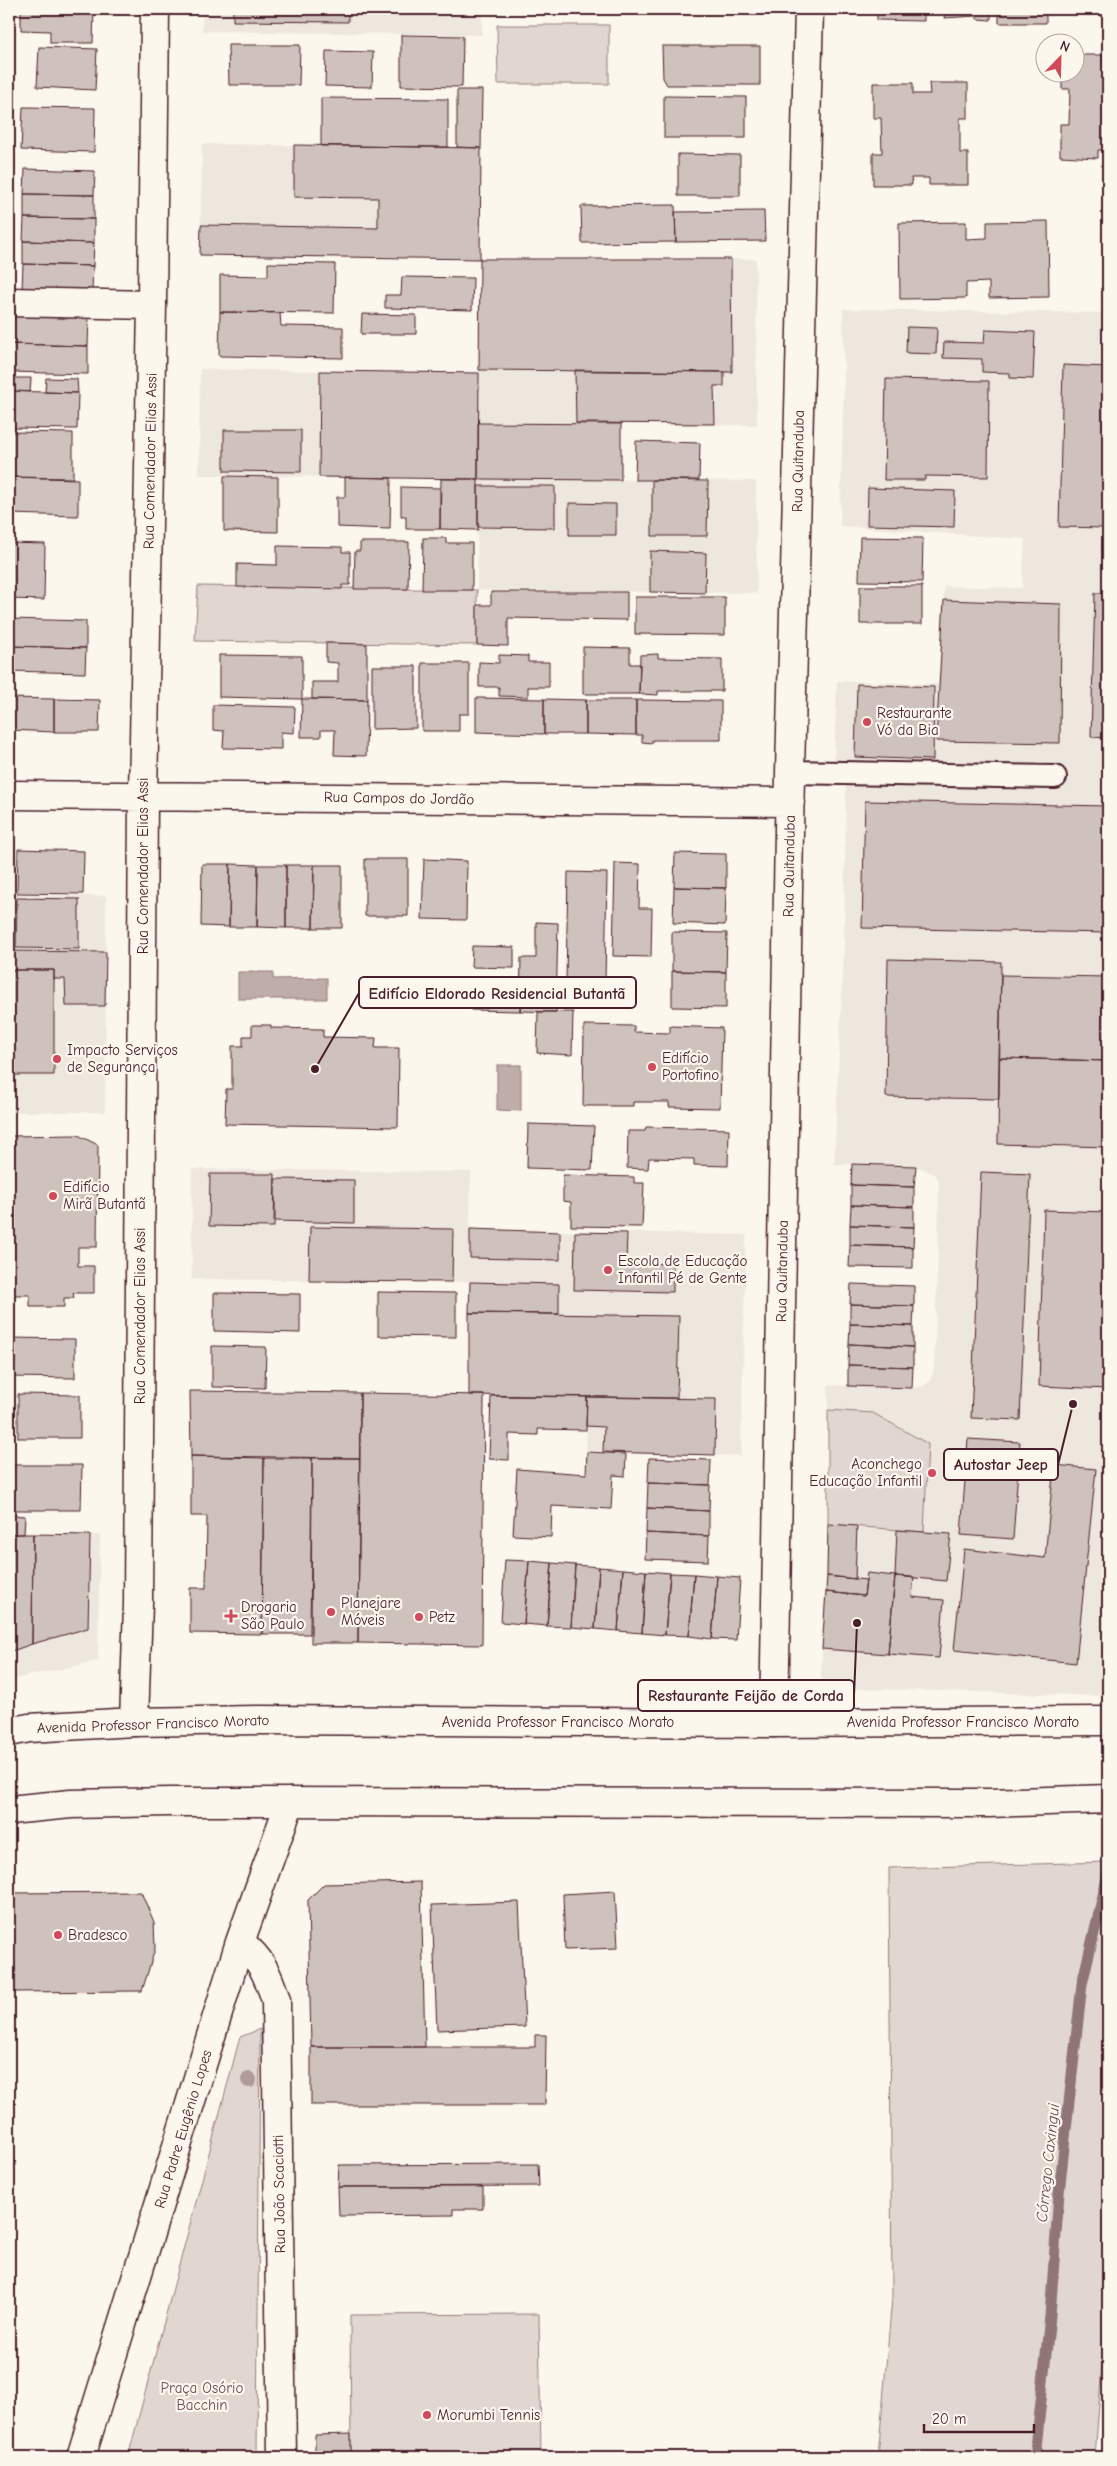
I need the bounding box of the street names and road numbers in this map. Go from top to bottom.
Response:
street label: Rua Comendador Elias Assi [139,373,161,549]
street label: Rua Quitanduba [788,410,808,512]
street label: Rua Comendador Elias Assi [134,778,152,954]
street label: Rua Campos do Jordão [324,788,474,808]
street label: Rua Quitanduba [779,815,799,917]
street label: Rua Quitanduba [772,1220,792,1322]
street label: Rua Comendador Elias Assi [131,1228,149,1404]
street label: Avenida Professor Francisco Morato [37,1711,270,1737]
street label: Avenida Professor Francisco Morato [442,1713,674,1731]
street label: Avenida Professor Francisco Morato [847,1713,1079,1731]
street label: Rua Padre Eugênio Lopes [150,2048,216,2210]
street label: Rua João Scaciotti [269,2135,289,2253]

